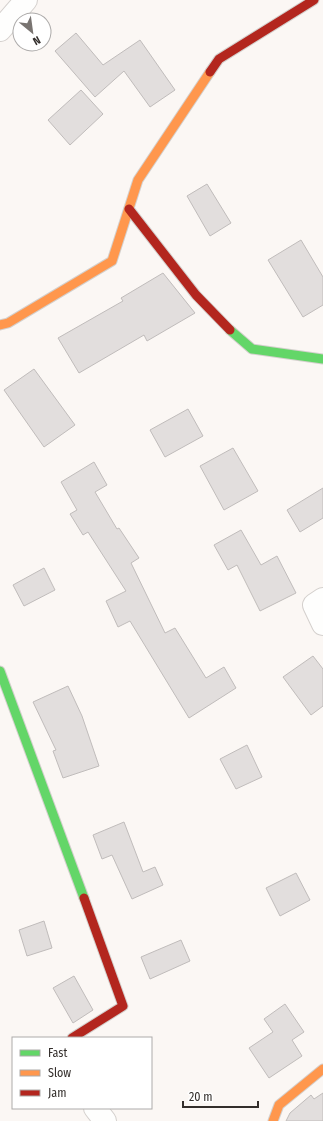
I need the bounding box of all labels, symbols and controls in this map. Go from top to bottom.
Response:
north arrow [12,12,52,52]
text: N [31,33,43,48]
legend [12,1037,152,1109]
text: Fast [48,1046,67,1060]
text: Slow [48,1066,71,1080]
scale bar [183,1083,258,1109]
text: Jam [48,1086,66,1100]
text: 20 m [189,1090,213,1104]

